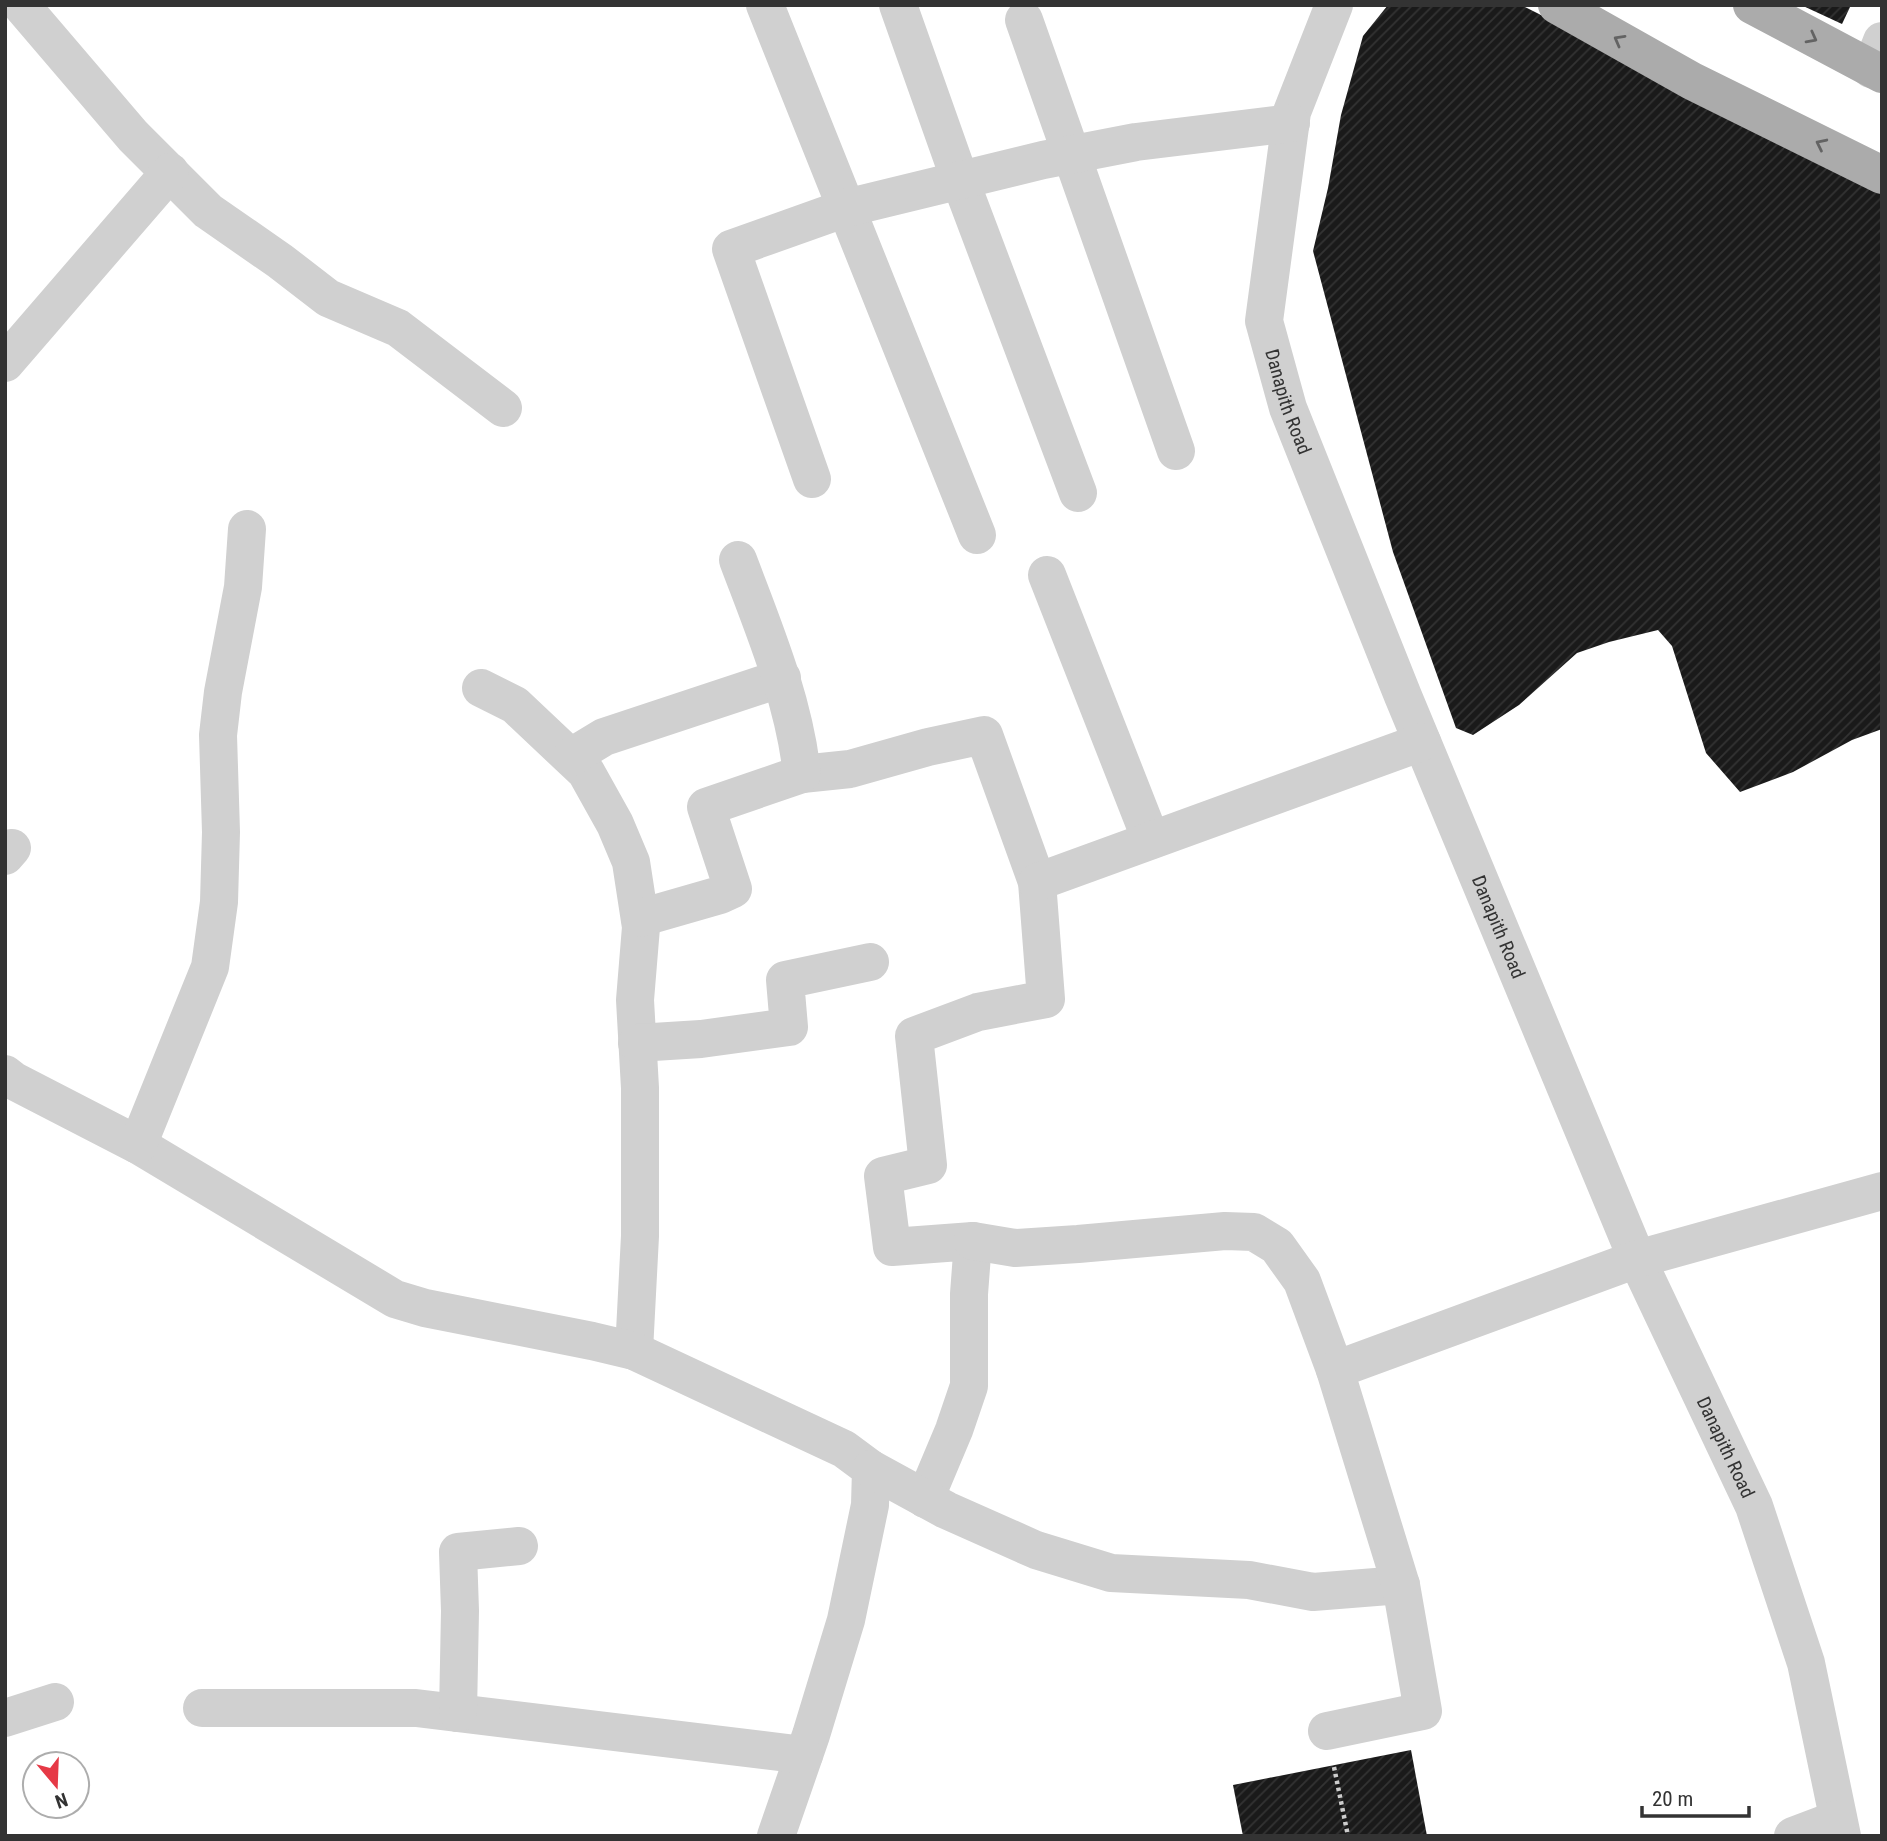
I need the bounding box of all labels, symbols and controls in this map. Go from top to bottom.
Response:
one-way arrow [1805,29,1817,43]
one-way arrow [1613,35,1626,48]
one-way arrow [1816,139,1828,153]
street label: Danapith Road [1260,346,1316,458]
street label: Danapith Road [1467,872,1530,982]
street label: Danapith Road [1692,1393,1759,1502]
north arrow [21,1750,91,1820]
scale bar [1642,1774,1749,1818]
text: 20 m [1652,1787,1693,1811]
text: N [52,1788,71,1813]

